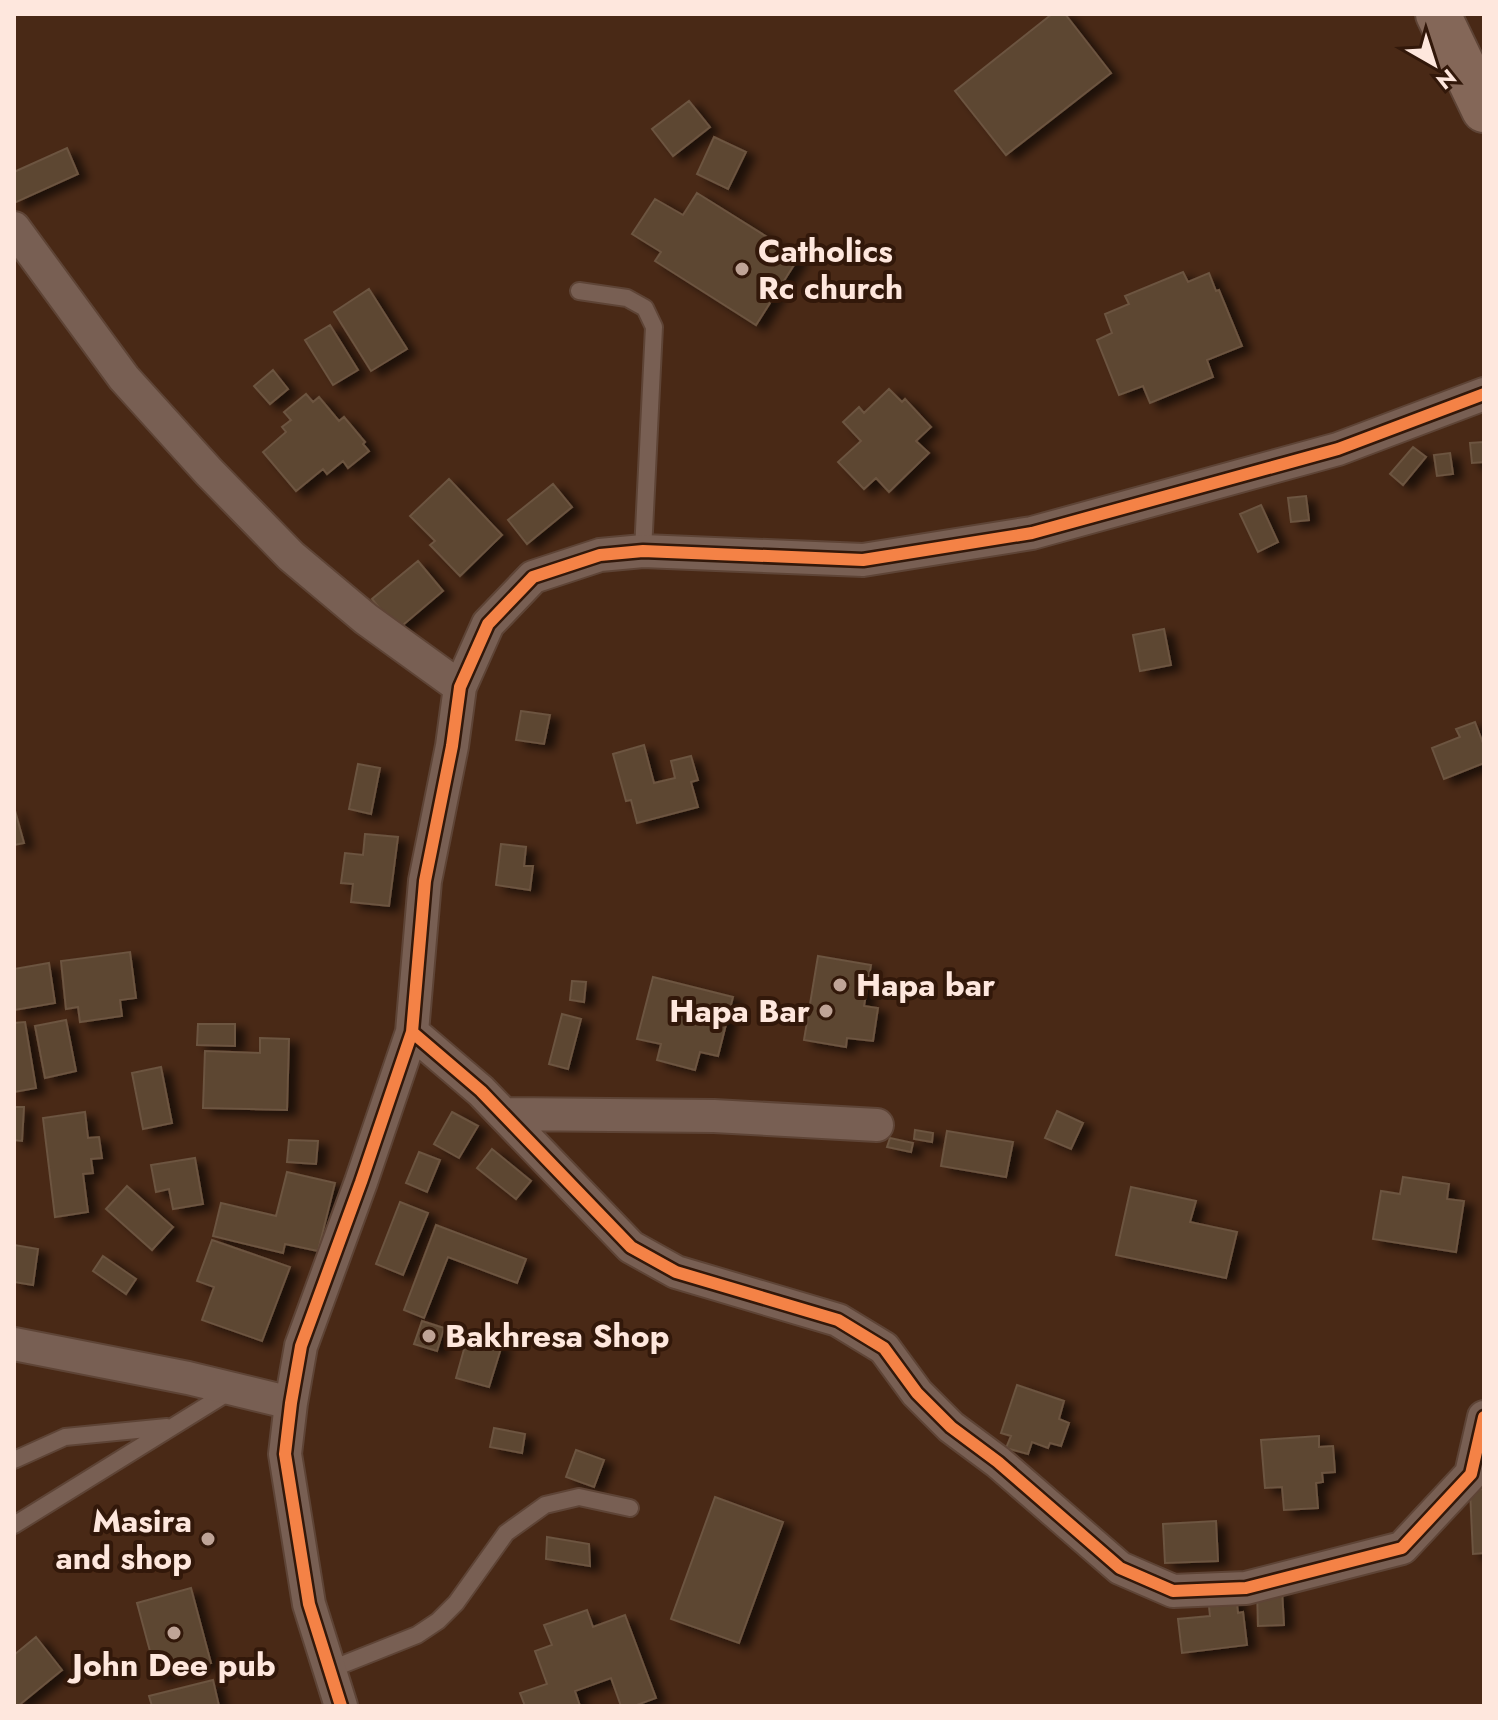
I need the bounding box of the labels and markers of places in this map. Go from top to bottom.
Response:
place label: Catholics Rc church [758,228,903,311]
marker: Catholics Rc church [733,260,751,278]
place label: Hapa bar [856,962,995,1008]
marker: Hapa bar [831,976,849,994]
place label: Hapa Bar [669,988,810,1034]
marker: Hapa Bar [817,1002,835,1020]
place label: Bakhresa Shop [445,1313,669,1359]
marker: Bakhresa Shop [420,1327,438,1345]
place label: Masira and shop [56,1498,192,1581]
marker: Masira and shop [199,1530,217,1548]
marker: John Dee pub [165,1624,183,1642]
place label: John Dee pub [66,1642,276,1688]

